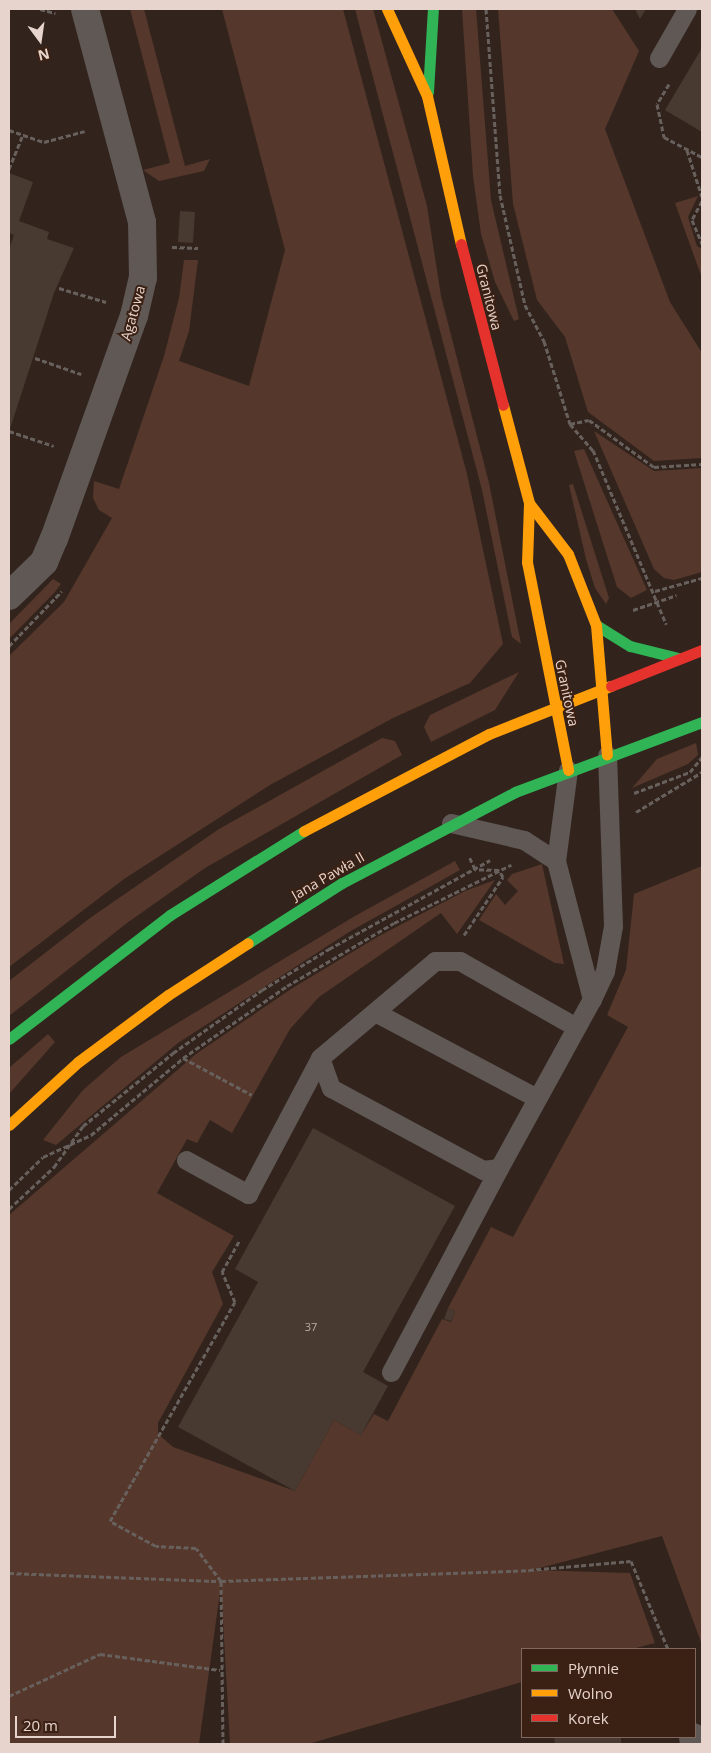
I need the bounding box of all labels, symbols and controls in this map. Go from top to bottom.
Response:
north arrow [15,15,65,65]
text: N [36,44,52,66]
street label: Granitowa [473,262,505,332]
street label: Agatowa [117,284,149,342]
street label: Granitowa [552,658,582,728]
street label: Jana Pawła II [289,848,367,904]
house number: 37 [305,1320,317,1334]
legend [521,1648,696,1738]
text: Płynnie [568,1658,619,1678]
text: Wolno [568,1683,613,1703]
scale bar [18,1706,119,1738]
text: Korek [568,1708,609,1728]
text: 20 m [23,1715,58,1735]

